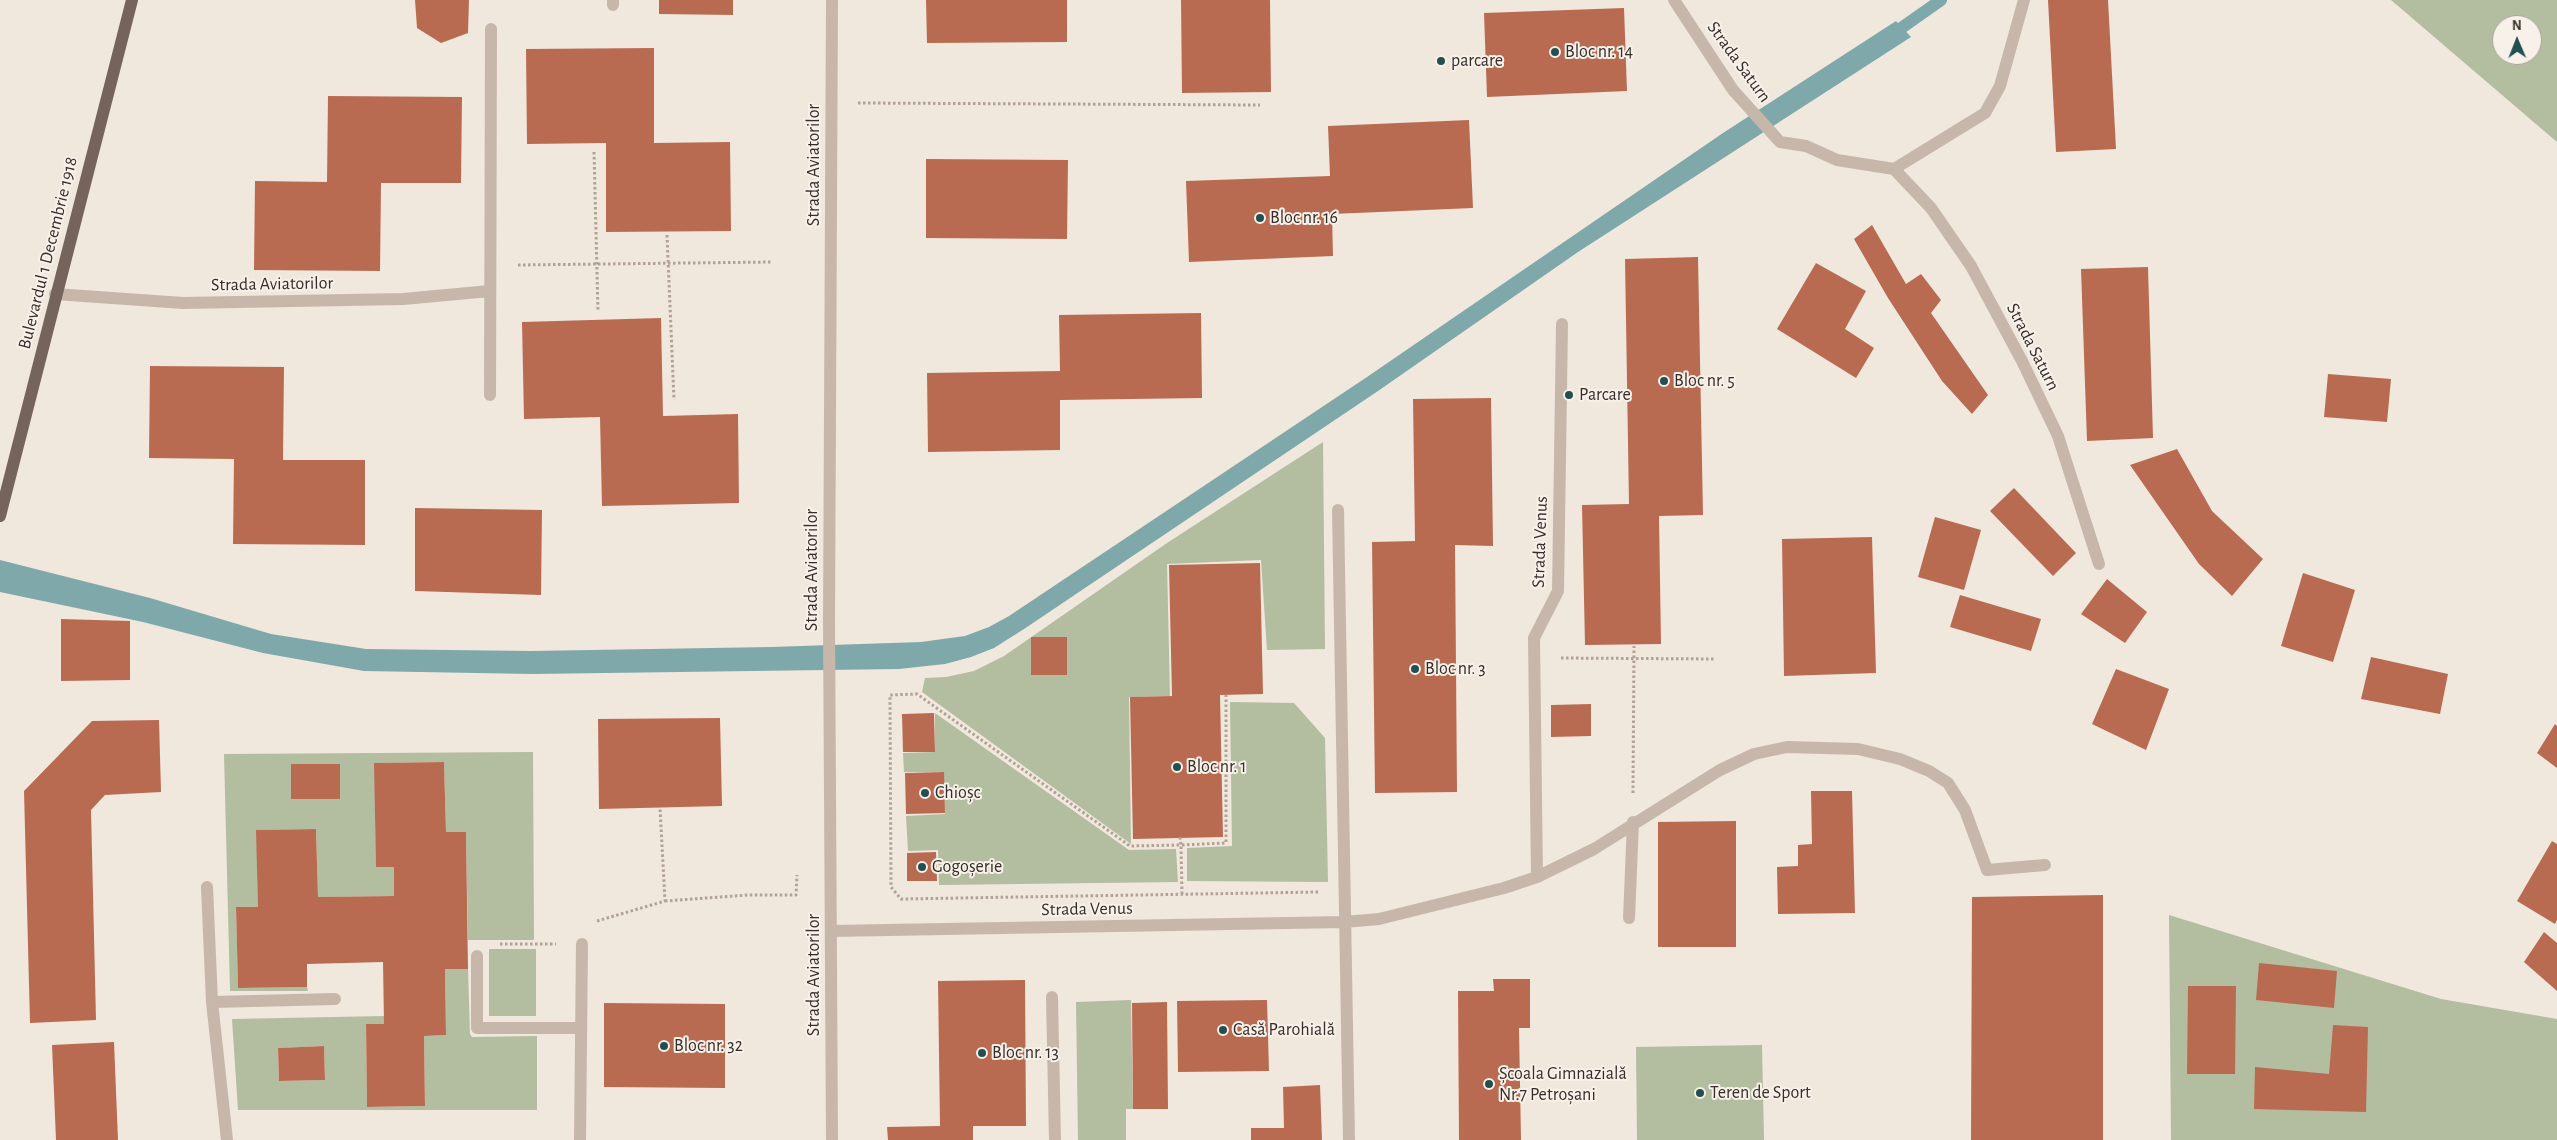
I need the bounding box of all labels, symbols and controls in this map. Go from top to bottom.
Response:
north arrow [2492,15,2542,65]
street label: Strada Saturn [1702,17,1776,107]
text: N [2512,19,2522,33]
place label: Bloc nr. 14 [1565,41,1633,63]
marker: Bloc nr. 14 [1549,46,1561,58]
place label: parcare [1451,50,1503,72]
marker: parcare [1435,55,1447,67]
street label: Strada Aviatorilor [803,104,825,226]
street label: Bulevardul 1 Decembrie 1918 [14,155,82,351]
place label: Bloc nr. 16 [1270,207,1338,229]
marker: Bloc nr. 16 [1254,212,1266,224]
street label: Strada Aviatorilor [211,272,333,296]
street label: Strada Saturn [2002,300,2064,394]
place label: Bloc nr. 5 [1674,370,1735,392]
marker: Bloc nr. 5 [1658,375,1670,387]
place label: Parcare [1579,384,1631,406]
marker: Parcare [1563,389,1575,401]
street label: Strada Venus [1528,496,1552,588]
street label: Strada Aviatorilor [801,509,823,631]
place label: Bloc nr. 3 [1425,658,1486,680]
marker: Bloc nr. 3 [1409,663,1421,675]
place label: Bloc nr. 1 [1187,756,1247,778]
marker: Bloc nr. 1 [1171,761,1183,773]
place label: Chioșc [935,782,981,804]
marker: Chioșc [919,787,931,799]
place label: Gogoșerie [932,856,1002,878]
marker: Gogoșerie [916,861,928,873]
street label: Strada Venus [1041,897,1133,921]
street label: Strada Aviatorilor [803,914,825,1036]
place label: Casă Parohială [1233,1019,1335,1041]
marker: Casă Parohială [1217,1024,1229,1036]
place label: Bloc nr. 32 [674,1035,743,1057]
marker: Bloc nr. 32 [658,1040,670,1052]
place label: Bloc nr. 13 [992,1042,1059,1064]
marker: Bloc nr. 13 [976,1047,988,1059]
place label: Școala Gimnazială Nr.7 Petroșani [1499,1063,1627,1106]
marker: Școala Gimnazială Nr.7 Petroșani [1483,1078,1495,1090]
place label: Teren de Sport [1710,1082,1811,1104]
marker: Teren de Sport [1694,1087,1706,1099]

